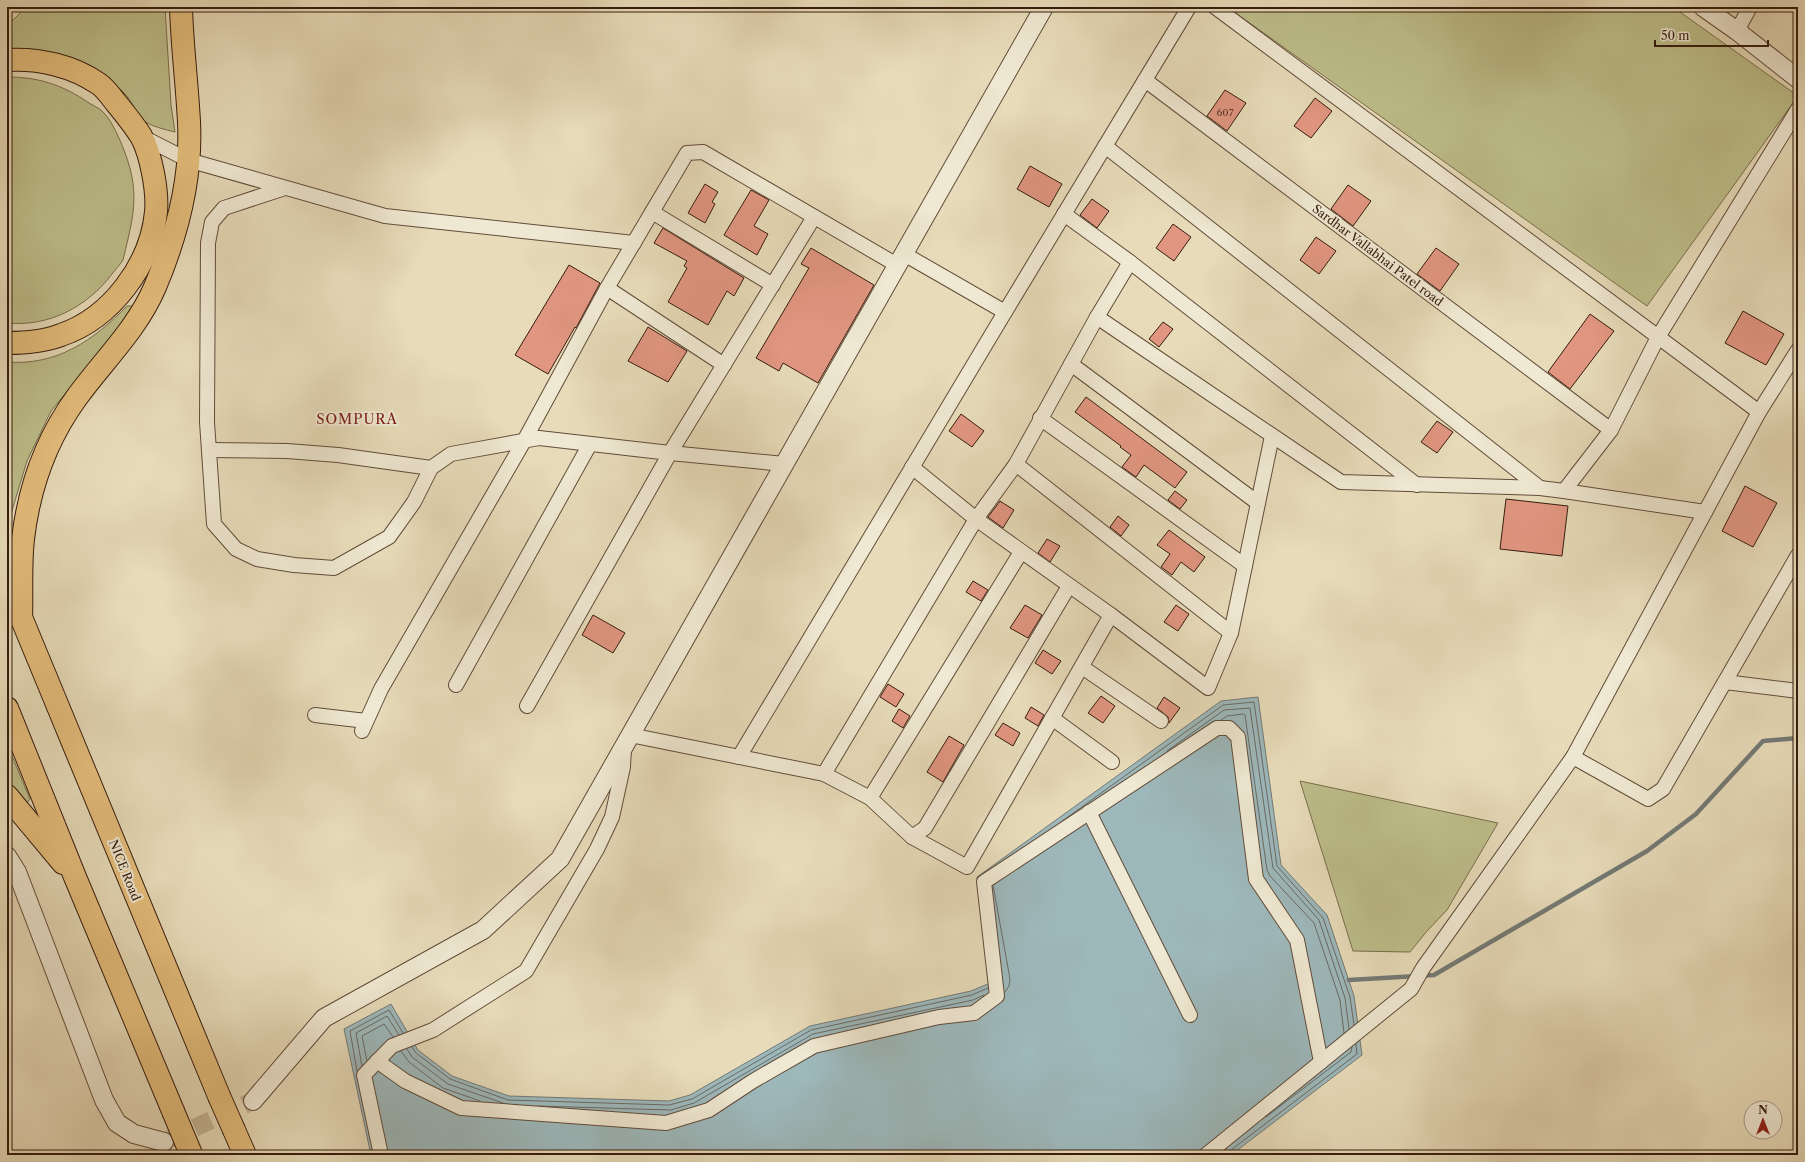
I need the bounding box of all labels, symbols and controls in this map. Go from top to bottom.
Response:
scale bar [1655,22,1768,48]
text: 50 m [1661,28,1690,43]
house number: 607 [1216,106,1234,119]
street label: Sardhar Vallabhai Patel road [1310,201,1447,310]
district label: SOMPURA [316,410,398,428]
street label: NICE Road [106,837,144,903]
north arrow [1743,1100,1783,1140]
text: N [1758,1103,1768,1117]

